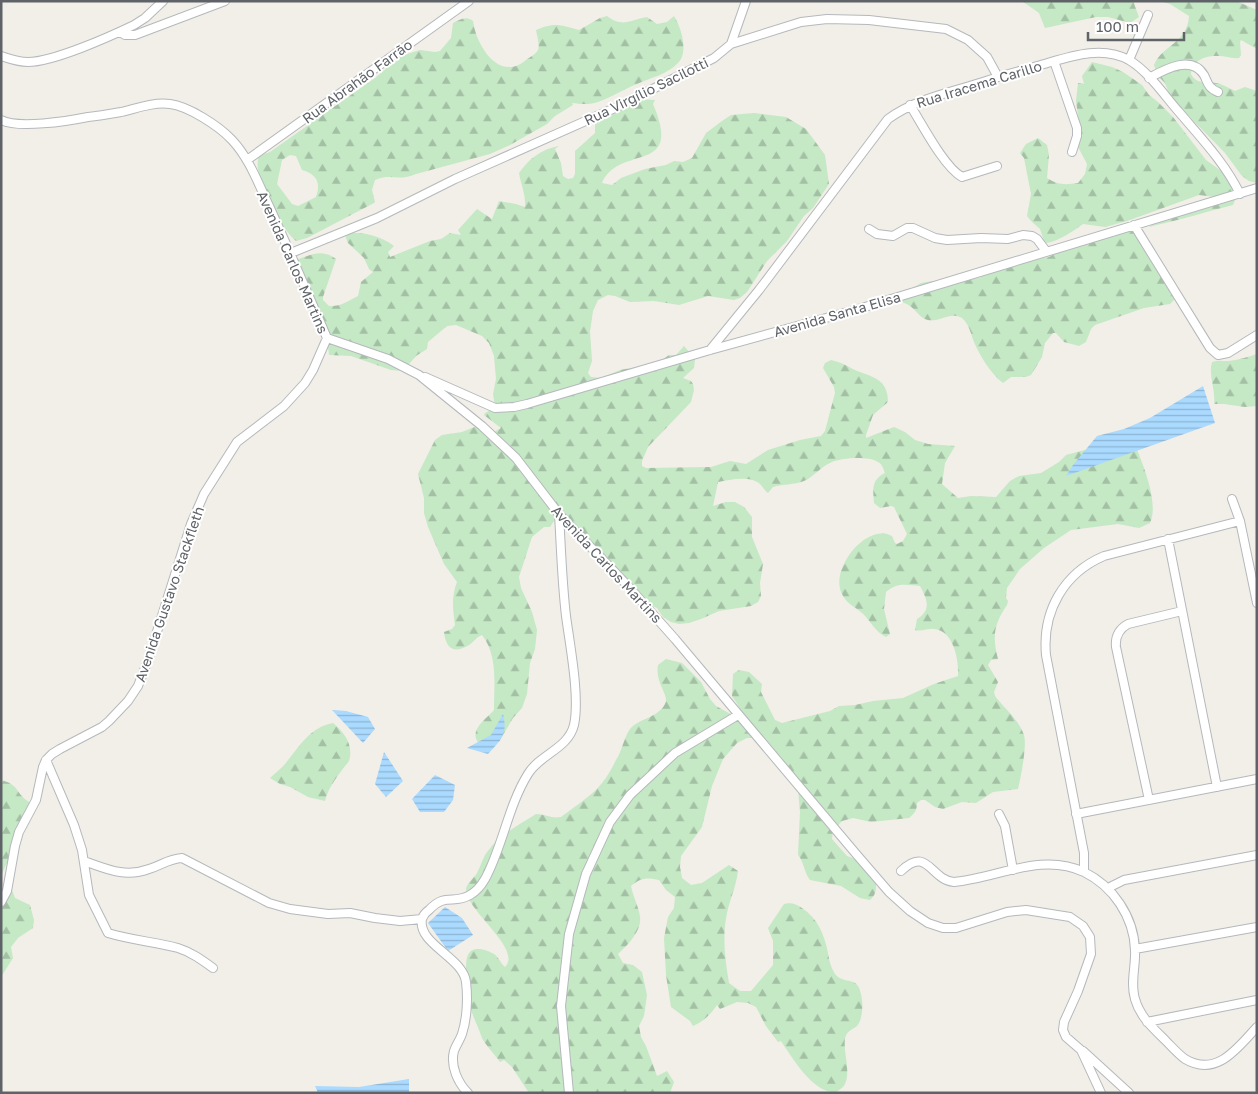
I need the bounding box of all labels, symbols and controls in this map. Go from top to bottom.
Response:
scale bar [1088,10,1184,42]
text: 100 m [1096,17,1139,35]
street label: Rua Abrahão Farrão [299,35,415,127]
street label: Rua Virgílio Sacilotti [581,54,711,128]
street label: Rua Iracema Carillo [914,57,1044,111]
street label: Avenida Carlos Martins [254,188,332,336]
street label: Avenida Santa Elisa [772,288,902,340]
street label: Avenida Carlos Martins [548,502,666,626]
street label: Avenida Gustavo Stackfleth [131,504,207,684]

